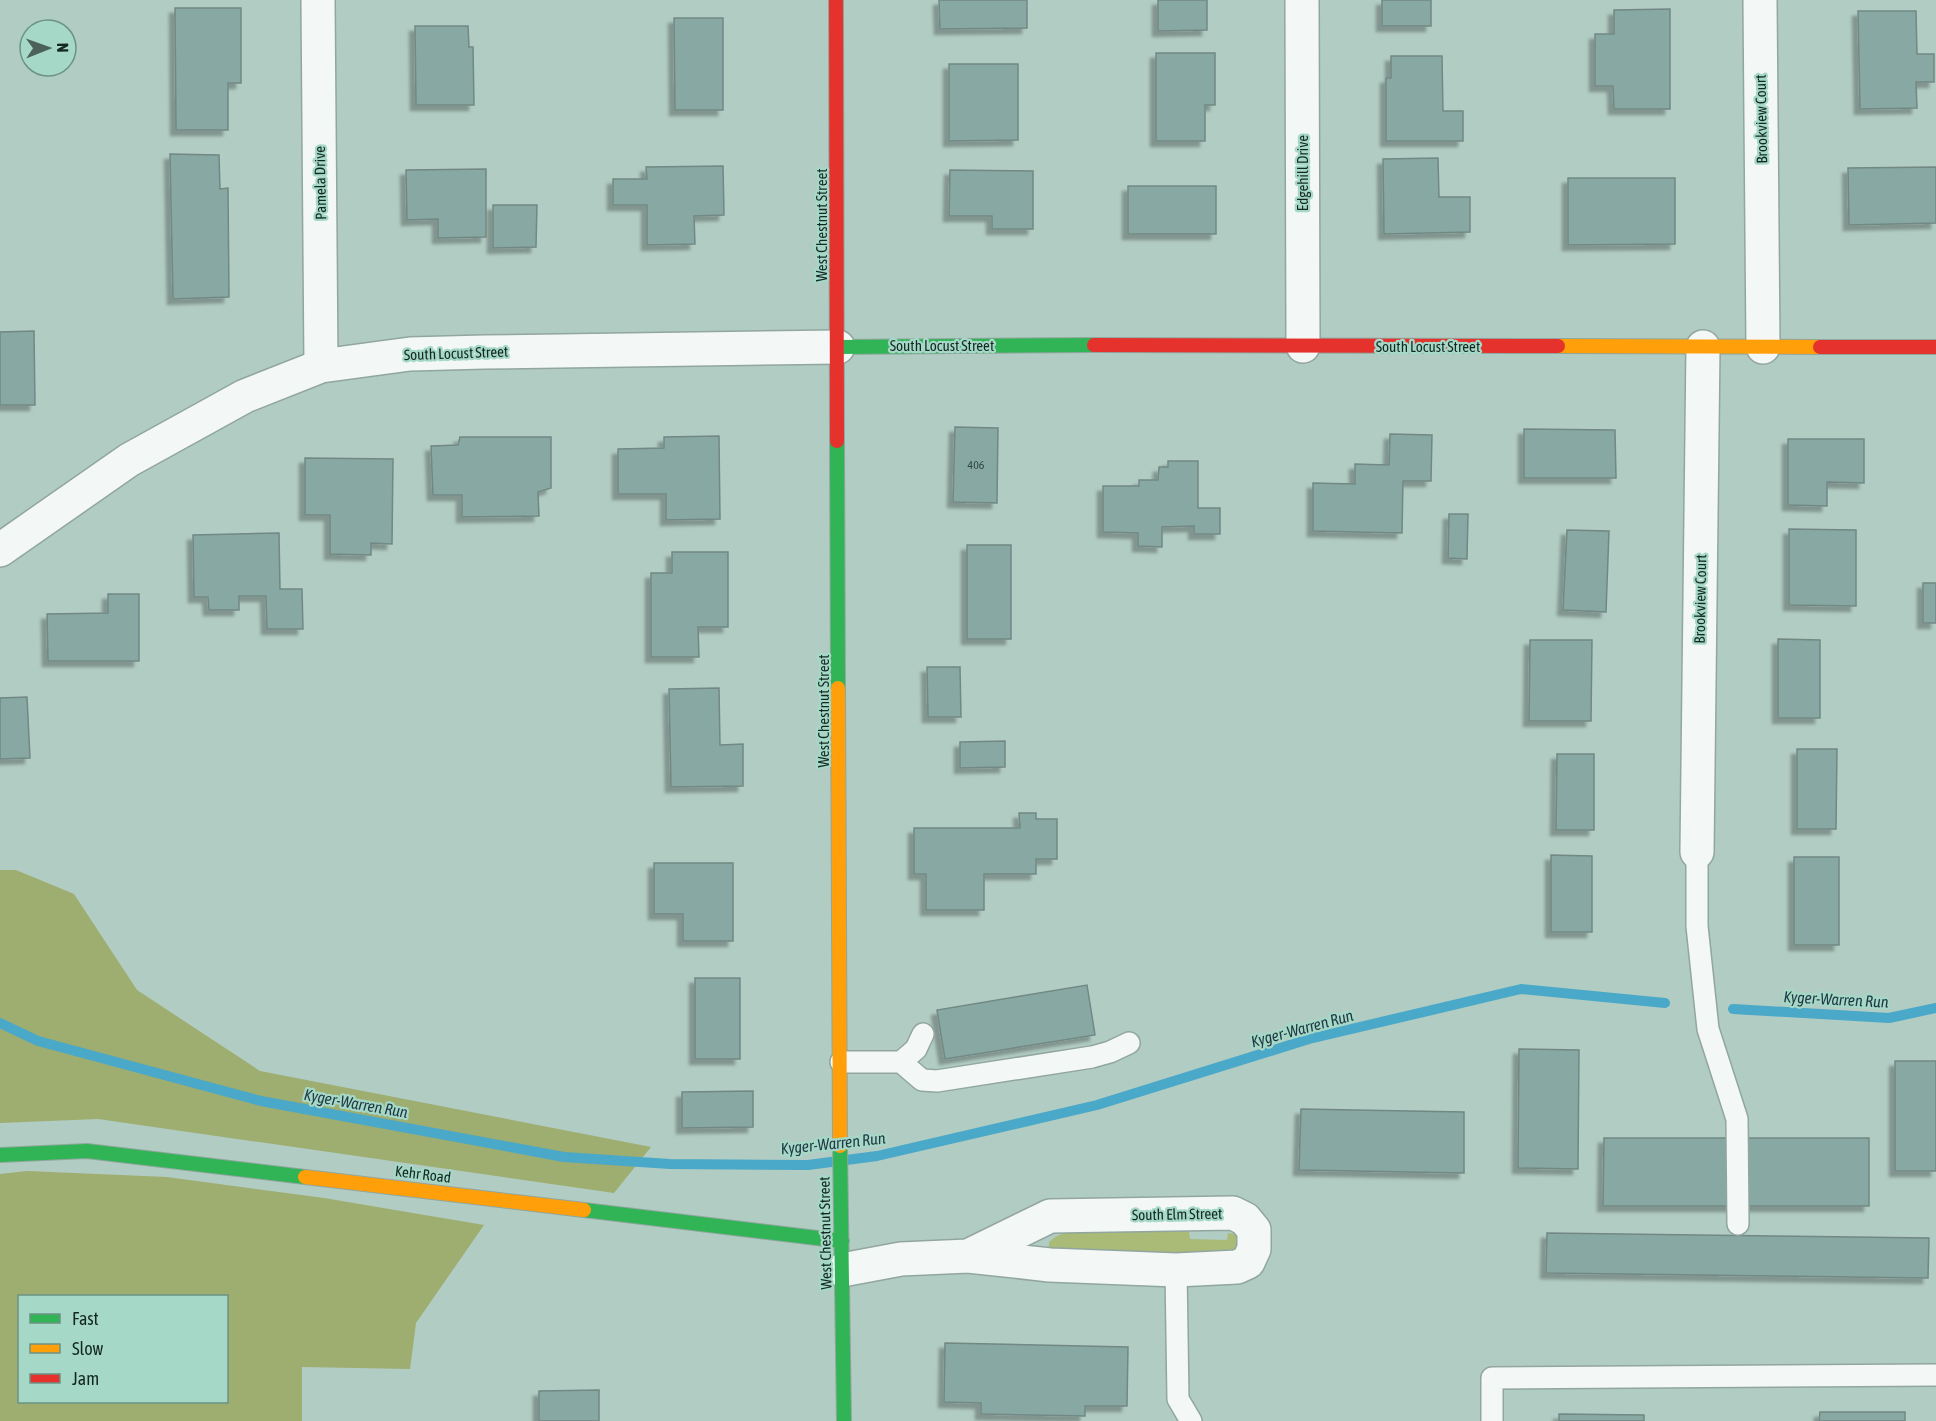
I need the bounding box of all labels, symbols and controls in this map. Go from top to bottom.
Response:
north arrow [18,18,78,78]
text: N [54,43,72,53]
street label: Brookview Court [1752,74,1770,164]
street label: Edgehill Drive [1294,135,1311,211]
street label: Pamela Drive [311,146,329,220]
street label: West Chestnut Street [813,168,830,282]
street label: South Locust Street [890,337,994,354]
street label: South Locust Street [1376,338,1480,355]
street label: South Locust Street [403,343,509,363]
house number: 406 [968,458,985,472]
street label: Brookview Court [1691,554,1709,644]
street label: West Chestnut Street [815,654,832,768]
water label: Kyger-Warren Run [1783,987,1889,1012]
water label: Kyger-Warren Run [1249,1006,1356,1051]
water label: Kyger-Warren Run [302,1085,410,1122]
water label: Kyger-Warren Run [780,1129,887,1158]
street label: Kehr Road [394,1162,452,1186]
street label: West Chestnut Street [816,1176,834,1290]
street label: South Elm Street [1132,1205,1222,1223]
legend [18,1295,228,1403]
text: Fast [72,1308,99,1329]
text: Slow [72,1338,103,1359]
text: Jam [72,1368,99,1389]

